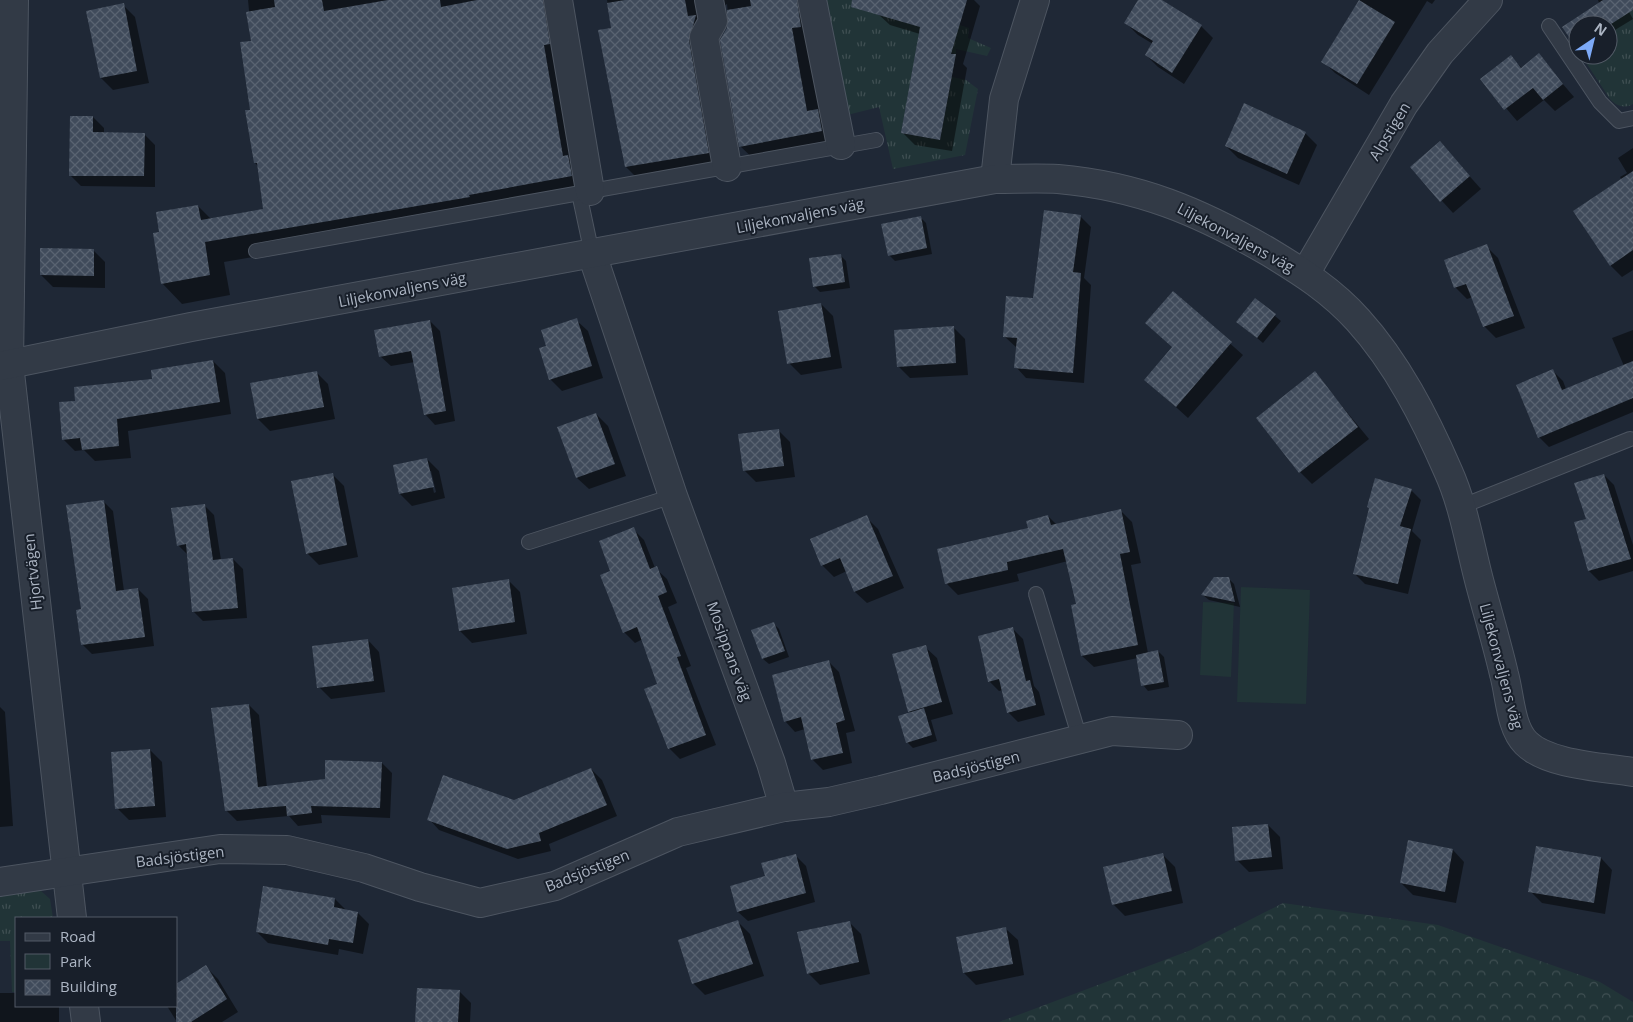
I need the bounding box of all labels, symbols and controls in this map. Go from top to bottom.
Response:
north arrow [1568,15,1618,65]
text: N [1591,18,1611,40]
street label: Alpstigen [1364,98,1414,164]
street label: Liljekonvaljens väg [734,193,866,237]
street label: Liljekonvaljens väg [1174,198,1298,276]
street label: Liljekonvaljens väg [336,267,468,311]
street label: Hjortvägen [18,533,46,611]
street label: Mosippans väg [703,599,757,703]
street label: Liljekonvaljens väg [1476,601,1528,731]
street label: Badsjöstigen [930,746,1022,786]
street label: Badsjöstigen [135,841,225,871]
street label: Badsjöstigen [542,844,632,896]
legend [15,917,178,1007]
text: Road [60,926,96,946]
text: Park [60,951,91,971]
text: Building [60,976,117,996]

